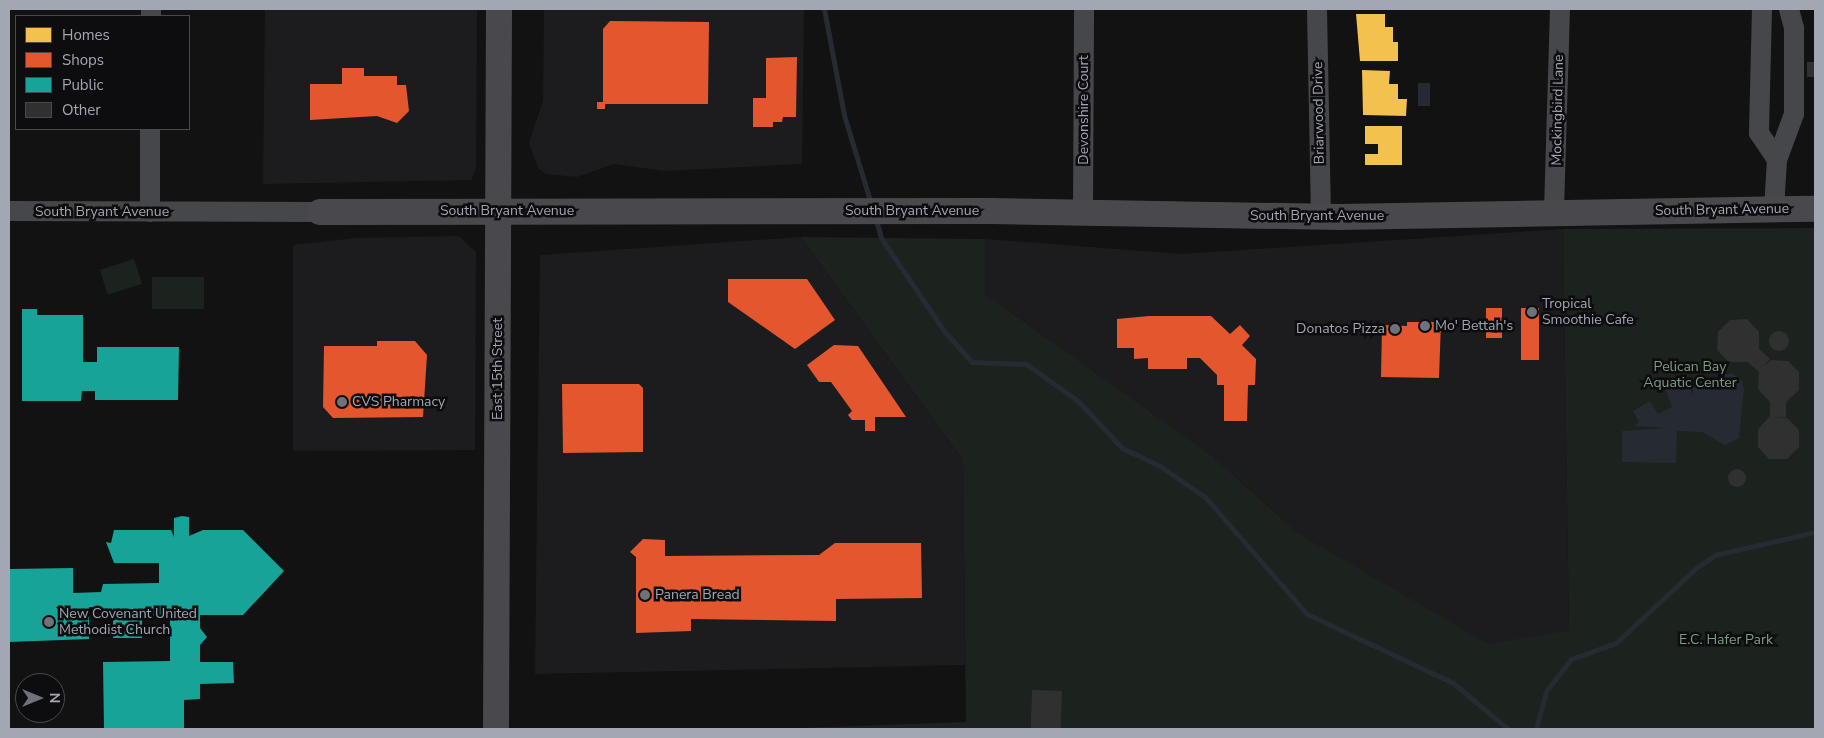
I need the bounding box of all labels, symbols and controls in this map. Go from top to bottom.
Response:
legend [15,15,190,130]
text: Homes [62,25,110,45]
text: Shops [62,50,104,70]
street label: Mockingbird Lane [1549,54,1567,166]
street label: Devonshire Court [1076,55,1092,165]
street label: Briarwood Drive [1310,61,1328,165]
text: Public [62,75,103,95]
text: Other [62,100,101,120]
street label: South Bryant Avenue [1655,200,1789,220]
street label: South Bryant Avenue [440,203,574,219]
street label: South Bryant Avenue [845,203,979,219]
street label: South Bryant Avenue [35,204,169,220]
street label: South Bryant Avenue [1250,208,1384,224]
place label: Tropical Smoothie Cafe [1542,296,1634,328]
marker: Tropical Smoothie Cafe [1526,306,1538,318]
street label: East 15th Street [490,318,506,420]
place label: Mo' Bettah's [1435,318,1513,334]
marker: Mo' Bettah's [1419,320,1431,332]
place label: Donatos Pizza [1296,321,1385,337]
marker: Donatos Pizza [1389,323,1401,335]
park label: Pelican Bay Aquatic Center [1643,359,1737,392]
place label: CVS Pharmacy [352,394,445,410]
marker: CVS Pharmacy [336,396,348,408]
place label: Panera Bread [655,587,740,603]
marker: Panera Bread [639,589,651,601]
place label: New Covenant United Methodist Church [59,606,197,638]
marker: New Covenant United Methodist Church [43,616,55,628]
park label: E.C. Hafer Park [1679,632,1773,648]
north arrow [15,673,65,723]
text: N [45,693,64,703]

